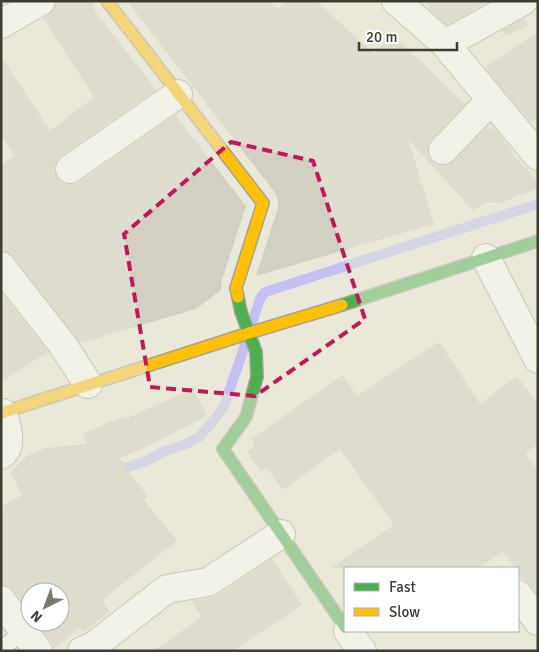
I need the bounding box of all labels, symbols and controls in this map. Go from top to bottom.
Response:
scale bar [359,20,456,52]
text: 20 m [366,28,397,46]
legend [344,567,519,632]
text: Fast [389,578,416,596]
north arrow [20,582,70,632]
text: Slow [389,603,420,621]
text: N [27,607,46,626]

